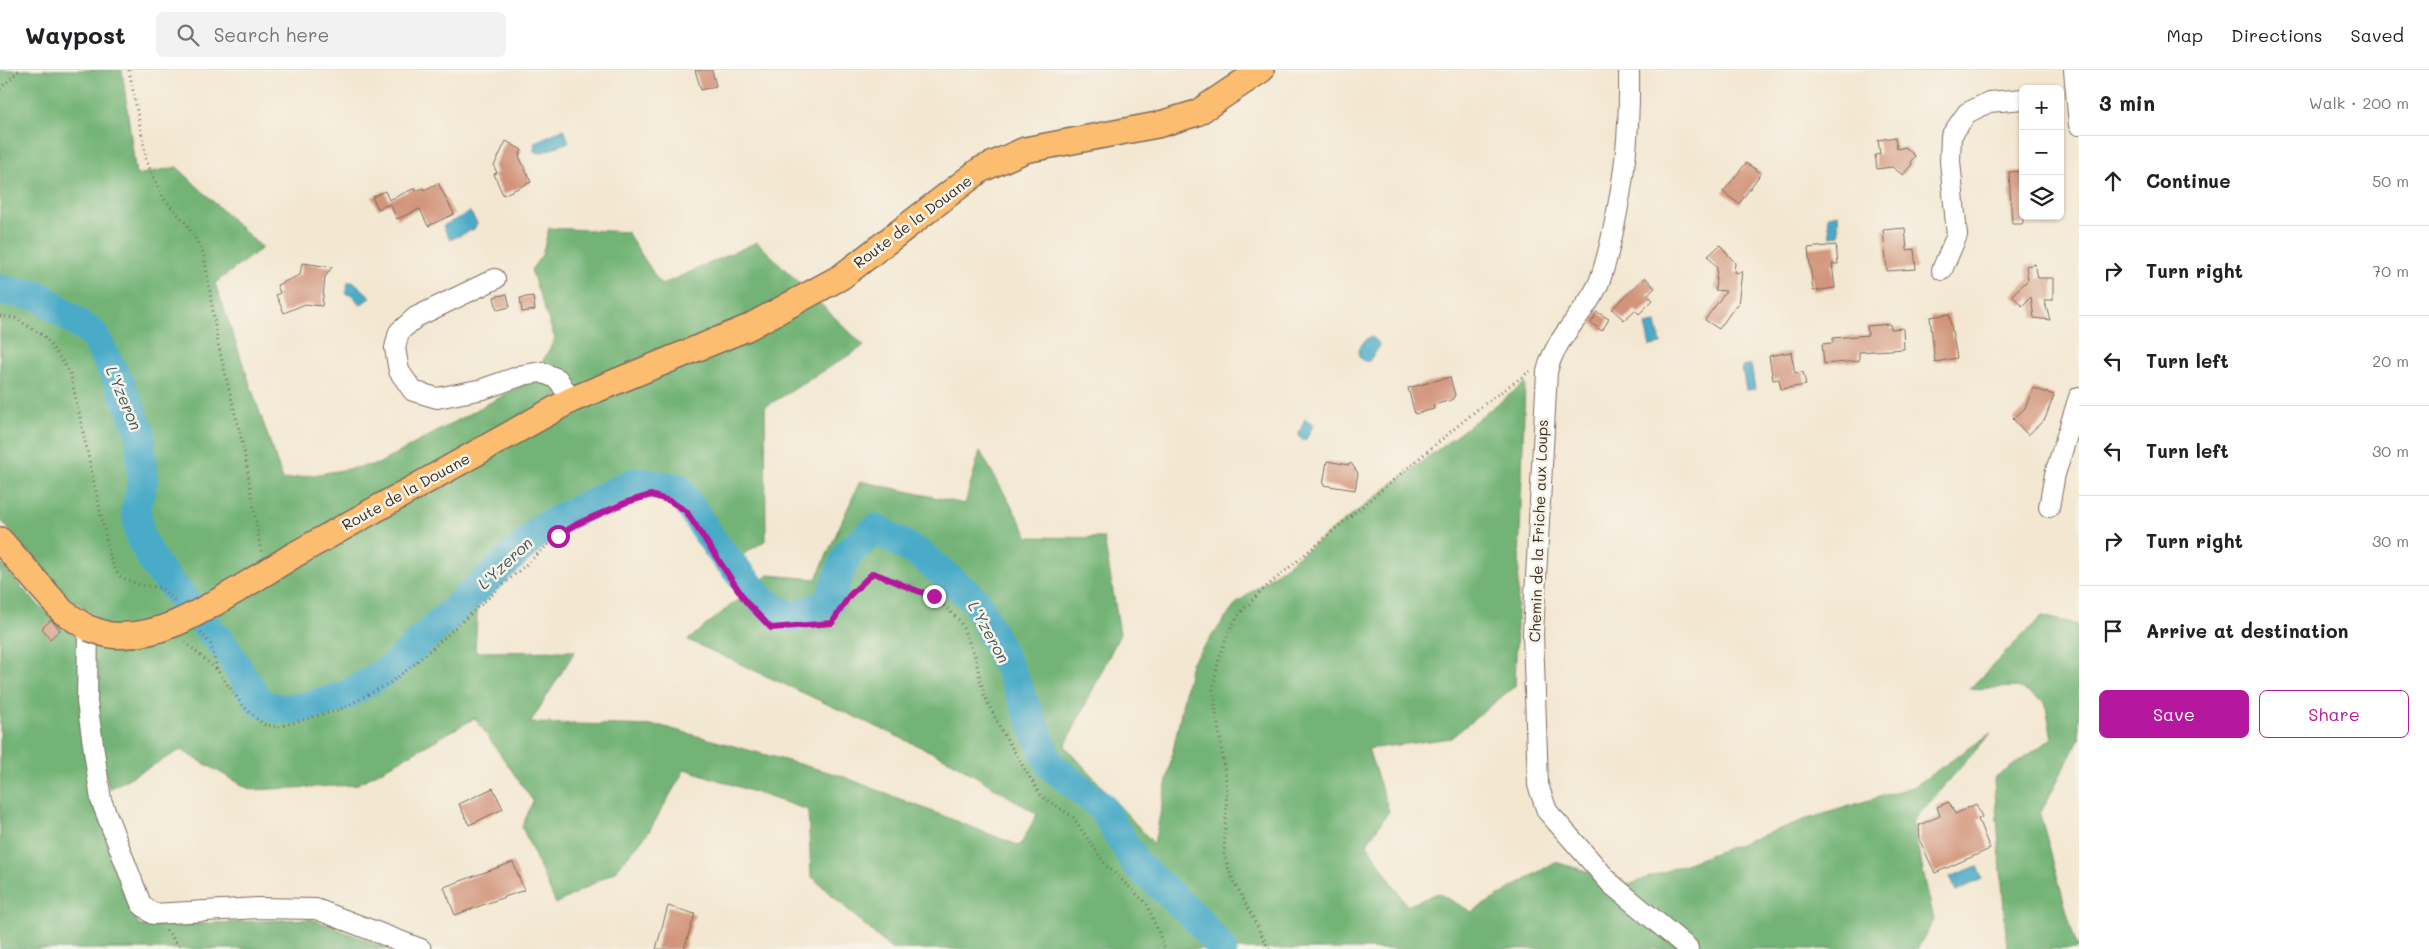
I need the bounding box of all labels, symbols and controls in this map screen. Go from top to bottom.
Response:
search box [156,12,506,57]
text: Waypost [25,19,126,50]
icon: search [174,21,202,49]
text: Search here [214,22,329,47]
text: Map [2166,23,2203,47]
text: Directions [2231,23,2323,47]
text: Saved [2351,23,2404,47]
map controls [2019,85,2064,220]
button: + [2019,85,2064,130]
text: 3 min [2099,89,2155,116]
text: Walk · 200 m [2309,92,2409,113]
button: − [2019,130,2064,175]
icon: ahead [2099,167,2127,195]
text: Continue [2146,168,2231,193]
street label: Route de la Douane [849,170,976,272]
text: 50 m [2372,170,2409,191]
button: layers [2019,175,2064,220]
icon: right [2099,257,2127,285]
text: Turn right [2146,258,2243,283]
text: 70 m [2372,260,2409,281]
icon: left [2099,347,2127,375]
text: Turn left [2146,348,2229,373]
text: 20 m [2372,350,2409,371]
water label: L'Yzeron [102,363,147,433]
street label: Chemin de la Friche aux Loups [1524,419,1552,643]
icon: left [2099,437,2127,465]
text: Turn left [2146,438,2229,463]
text: 30 m [2372,440,2409,461]
street label: Route de la Douane [338,448,473,535]
route start [547,525,570,548]
icon: right [2099,527,2127,555]
text: Turn right [2146,528,2243,553]
text: 30 m [2372,530,2409,551]
water label: L'Yzeron [473,532,537,593]
route end [923,585,946,608]
water label: L'Yzeron [964,597,1015,667]
icon: arrive [2099,617,2127,645]
text: Arrive at destination [2146,618,2349,643]
button: Save [2099,690,2249,738]
button: Share [2259,690,2409,738]

